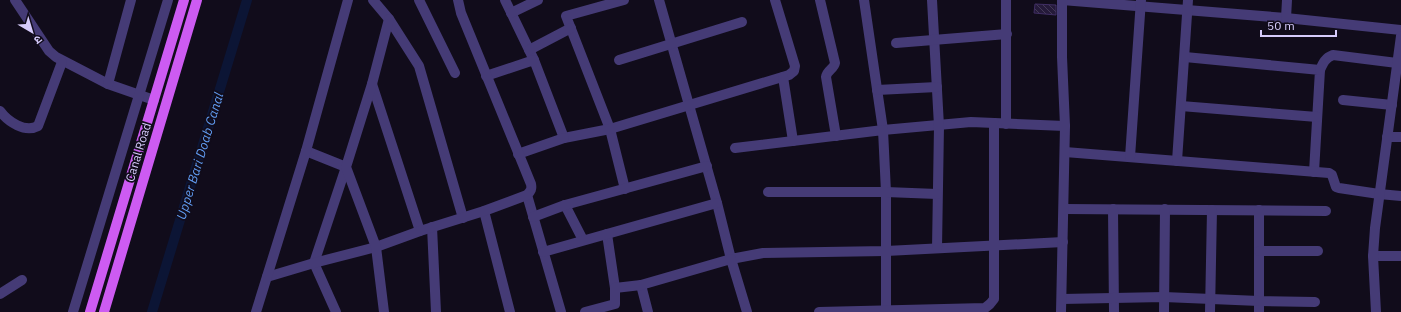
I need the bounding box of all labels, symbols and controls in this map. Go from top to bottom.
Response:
north arrow [12,12,52,52]
scale bar [1261,12,1336,38]
text: 50 m [1267,18,1295,33]
text: उ [31,32,45,48]
water label: Upper Bari Doab Canal [173,90,228,222]
street label: Canal Road [122,121,154,183]

